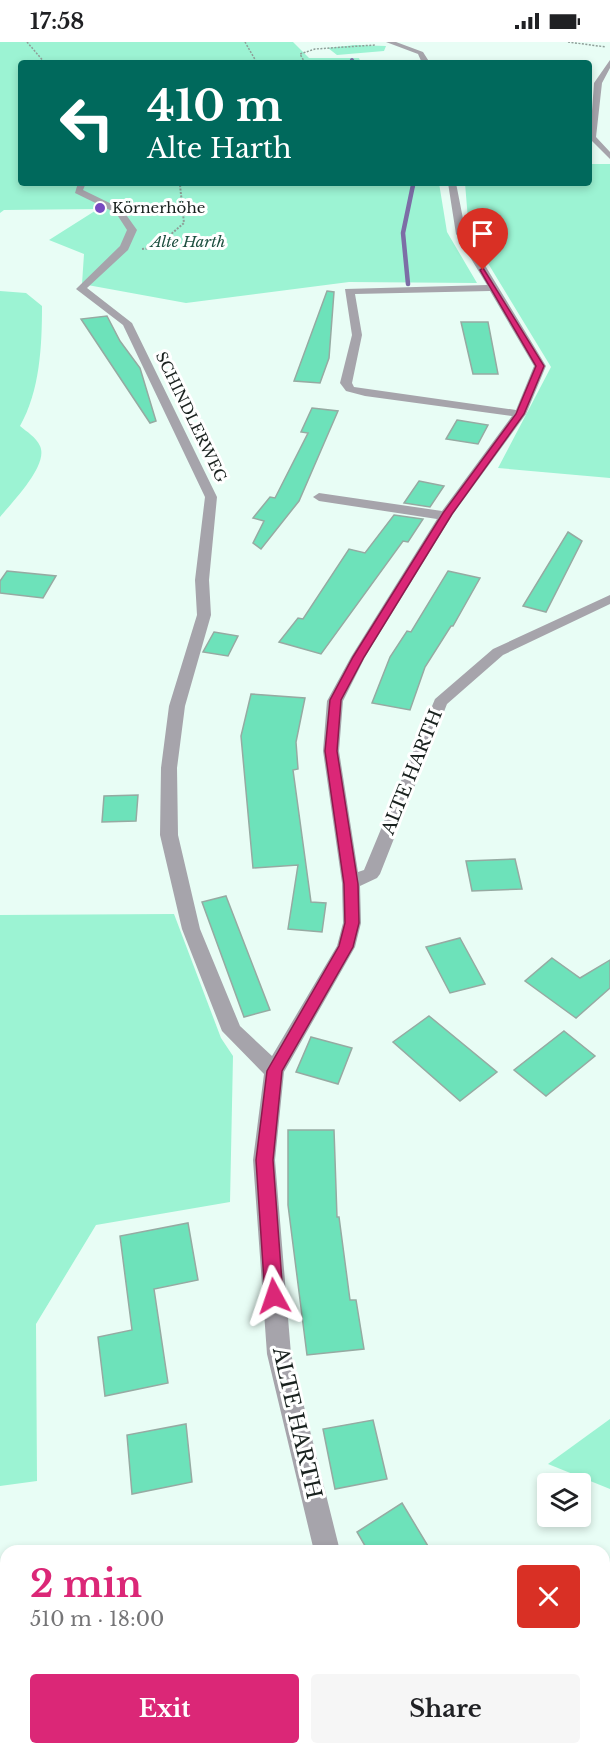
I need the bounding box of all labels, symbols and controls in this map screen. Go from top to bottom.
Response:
text: 17:58 [30,8,84,35]
text: 410 m [147,80,283,132]
icon: left [48,84,126,162]
text: Alte Harth [147,132,292,165]
place label: Körnerhöhe [112,198,205,217]
marker: Körnerhöhe [93,201,107,215]
pin [457,208,508,270]
icon: arrive [466,217,499,250]
park label: Alte Harth [149,232,226,251]
street label: SCHINDLERWEG [152,348,231,485]
street label: ALTE HARTH [376,706,447,839]
position arrow [242,1264,306,1328]
street label: ALTE HARTH [267,1343,327,1502]
map controls [537,1473,591,1527]
button: layers [537,1473,591,1527]
text: 2 min [30,1562,142,1607]
button: close [517,1565,580,1628]
text: 510 m · 18:00 [30,1607,164,1631]
button: Exit [30,1674,299,1743]
button: Share [311,1674,580,1743]

